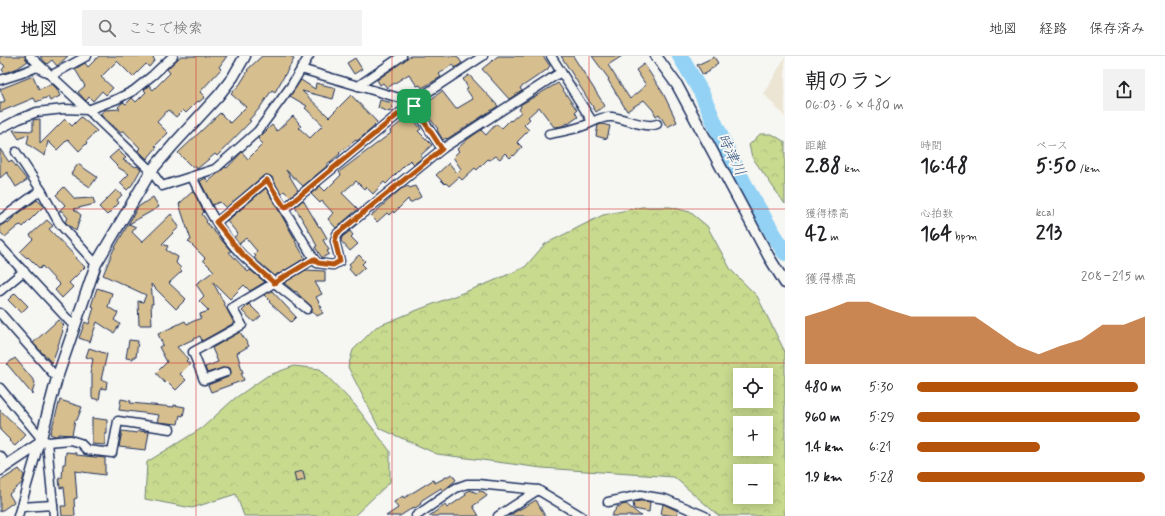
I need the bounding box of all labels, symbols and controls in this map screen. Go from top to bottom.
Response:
search box [82,10,362,46]
text: 地図 [20,17,58,42]
icon: search [96,17,118,39]
text: ここで検索 [128,19,203,39]
text: 地図 [989,20,1017,38]
text: 経路 [1039,20,1067,38]
text: 保存済み [1089,20,1145,38]
text: 朝のラン [805,68,893,96]
button: share [1103,69,1145,111]
pin [397,89,431,123]
icon: arrive [403,95,425,117]
text: 06:03 · 6 × 480 m [805,97,904,114]
water label: 時津川 [712,130,750,180]
text: 距離 [805,139,827,153]
text: 時間 [920,139,942,153]
text: ペース [1036,139,1068,153]
text: 2.88 [805,153,841,180]
text: 16:48 [920,153,968,180]
text: 5:50 [1036,153,1076,180]
text: km [841,162,860,176]
text: /km [1076,162,1100,176]
text: kcal [1036,206,1054,220]
text: 獲得標高 [805,207,849,221]
text: 心拍数 [920,207,953,221]
text: 213 [1036,220,1062,247]
text: 42 [805,221,827,248]
text: 164 [920,221,952,248]
text: m [827,230,839,244]
text: bpm [952,230,977,244]
text: 208–215 m [1081,268,1145,285]
text: 獲得標高 [805,271,857,288]
map controls [733,368,773,504]
button: locate [733,368,773,408]
text: 480 m [805,379,841,396]
text: 5:30 [869,379,894,396]
text: 960 m [805,409,840,426]
text: 5:29 [869,409,894,426]
button: + [733,416,773,456]
text: 1.4 km [805,439,844,456]
text: 6:21 [869,439,891,456]
button: − [733,464,773,504]
text: 1.9 km [805,469,842,486]
text: 5:28 [869,469,894,486]

